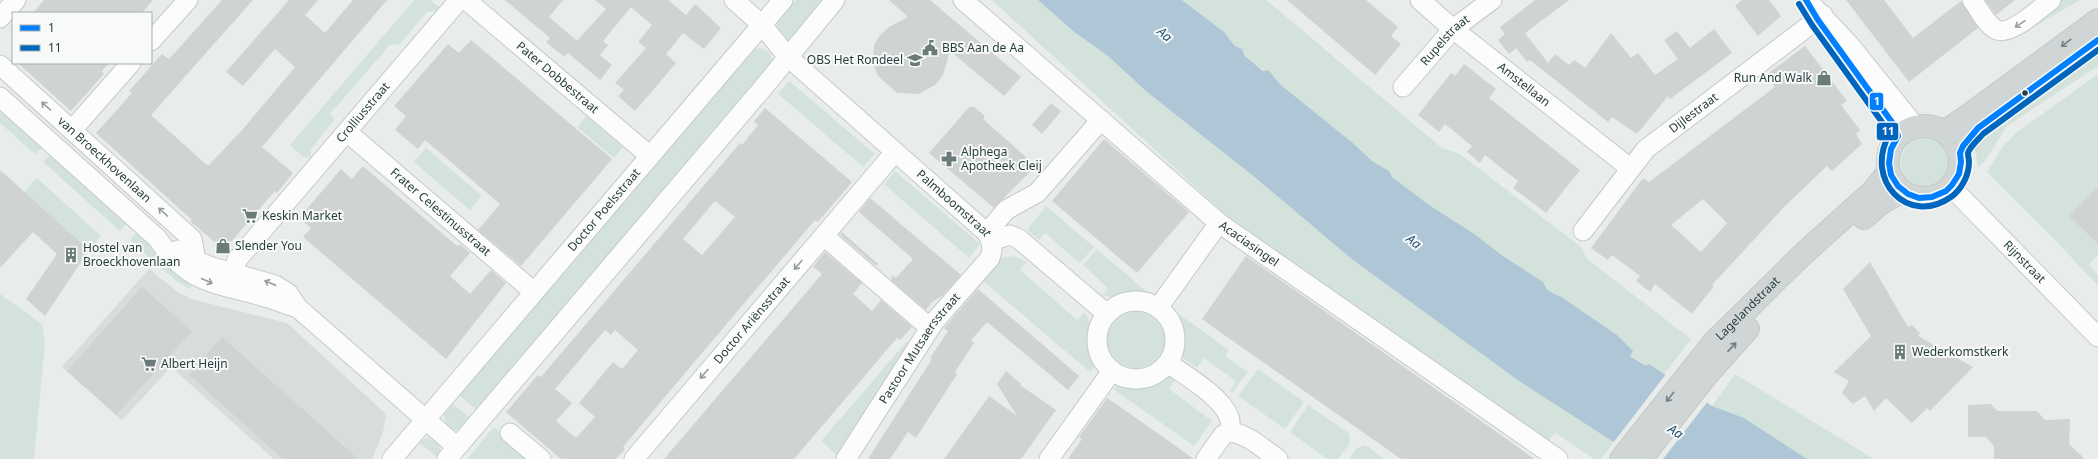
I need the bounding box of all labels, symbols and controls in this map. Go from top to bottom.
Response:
street label: Rupelstraat [1416,10,1473,69]
legend [12,12,152,64]
text: 1 [48,19,55,36]
one-way arrow [2014,20,2026,28]
water label: Aa [1153,22,1177,46]
street label: Pater Dobbestraat [513,37,603,118]
one-way arrow [2061,38,2072,47]
text: 11 [48,39,62,56]
public building icon: BBS Aan de Aa [921,39,939,57]
place label: BBS Aan de Aa [942,39,1024,56]
place label: OBS Het Rondeel [807,51,903,68]
school or university icon: OBS Het Rondeel [906,51,924,69]
street label: Amstellaan [1494,58,1554,110]
place label: Run And Walk [1734,69,1813,86]
shop icon: Run And Walk [1815,69,1833,87]
street label: Crolliusstraat [332,78,394,146]
street label: Dijlestraat [1665,88,1722,137]
unlabelled marker [2020,88,2030,98]
line badge: 1 [1869,92,1884,111]
text: 1 [1874,93,1880,108]
one-way arrow [41,102,51,111]
street label: van Broeckhovenlaan [54,112,155,206]
line badge: 11 [1876,122,1899,141]
text: 11 [1882,123,1894,138]
place label: Alphega Apotheek Cleij [961,143,1042,174]
pharmacy icon: Alphega Apotheek Cleij [940,150,958,168]
street label: Frater Celestinusstraat [387,164,495,260]
street label: Doctor Poelsstraat [563,164,644,255]
street label: Palmboomstraat [913,166,997,240]
supermarket icon: Keskin Market [241,207,259,225]
place label: Keskin Market [262,207,343,224]
one-way arrow [158,208,168,217]
street label: Acaciasingel [1216,217,1283,270]
water label: Aa [1402,229,1426,253]
shop icon: Slender You [214,237,232,255]
place label: Slender You [235,237,302,254]
street label: Rijnstraat [2000,237,2050,287]
place label: Hostel van Broeckhovenlaan [83,239,180,270]
building icon: Hostel van Broeckhovenlaan [62,246,80,264]
one-way arrow [794,260,803,271]
street label: Doctor Ariënsstraat [709,272,794,367]
street label: Lagelandstraat [1711,272,1784,344]
one-way arrow [201,278,213,285]
one-way arrow [264,279,276,286]
street label: Pastoor Mutsaersstraat [875,288,964,407]
one-way arrow [1727,342,1736,352]
building icon: Wederkomstkerk [1891,343,1909,361]
place label: Wederkomstkerk [1912,343,2009,360]
supermarket icon: Albert Heijn [140,355,158,373]
place label: Albert Heijn [161,355,228,372]
one-way arrow [700,369,709,380]
one-way arrow [1665,392,1674,403]
water label: Aa [1664,419,1688,443]

